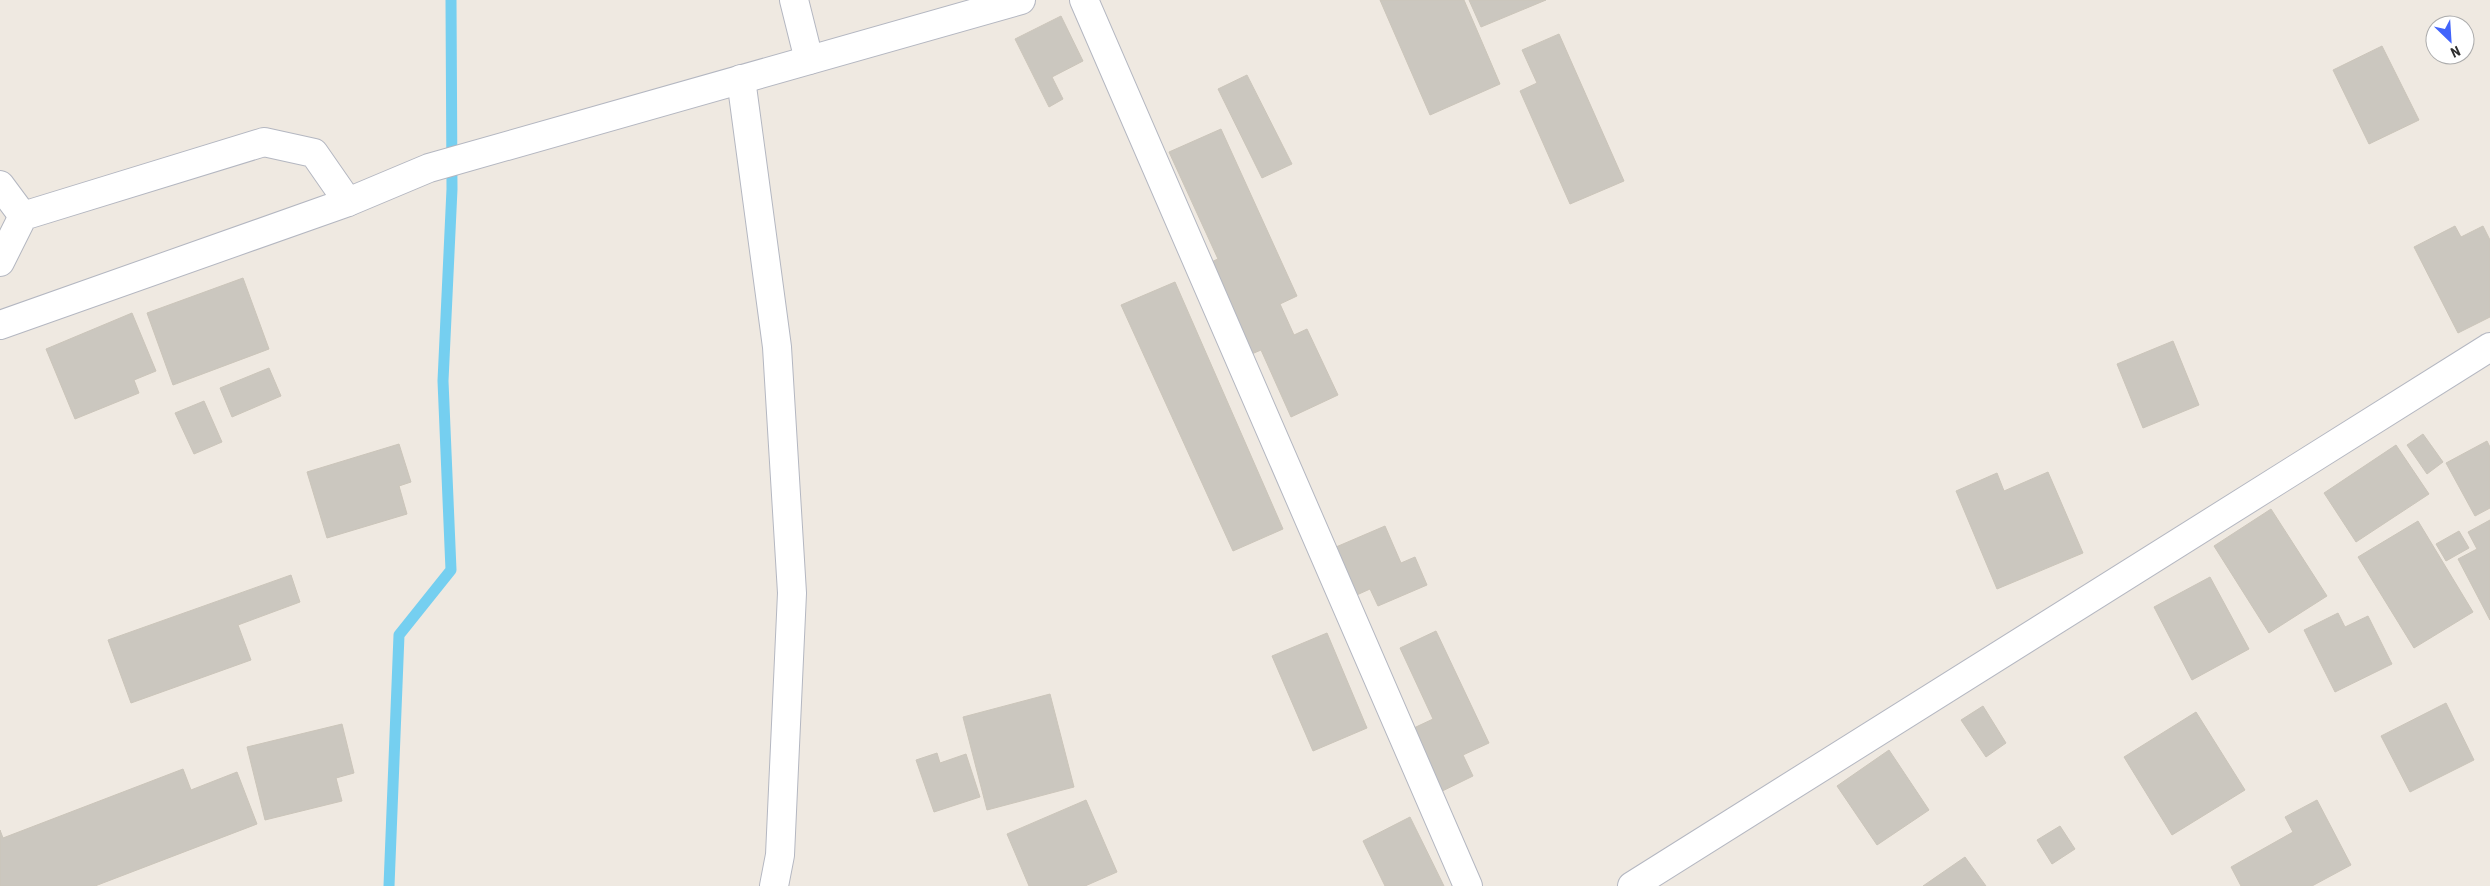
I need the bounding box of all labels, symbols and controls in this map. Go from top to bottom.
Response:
north arrow [2425,15,2475,65]
text: N [2448,43,2463,61]

